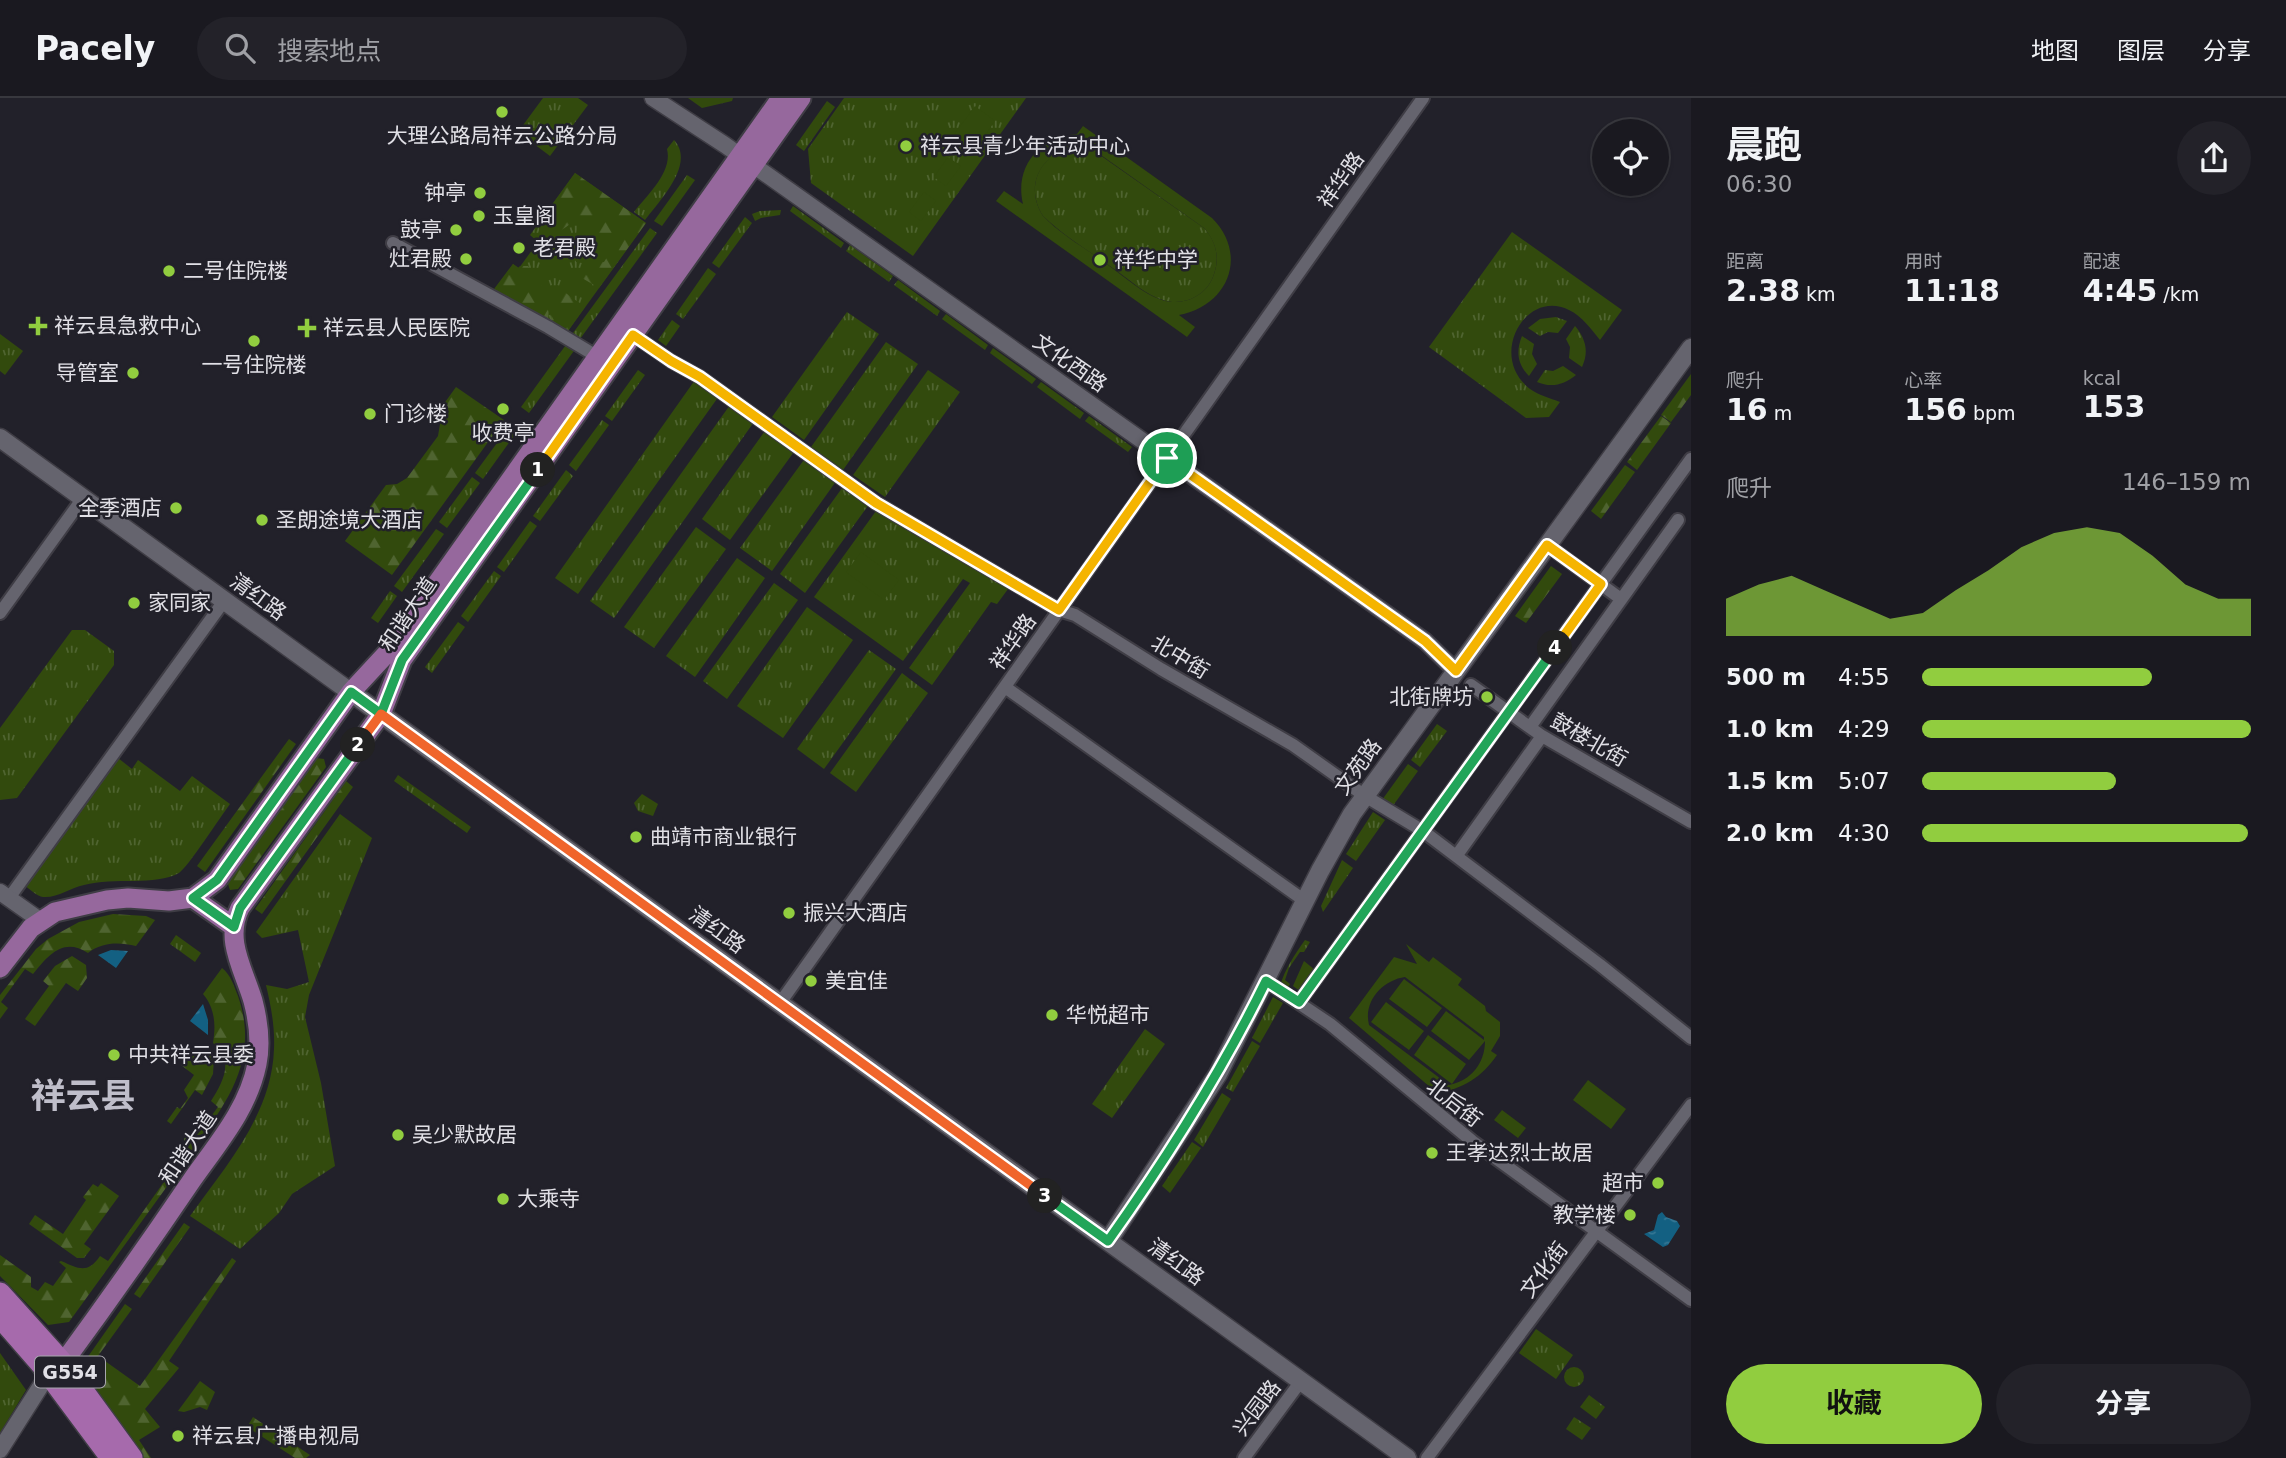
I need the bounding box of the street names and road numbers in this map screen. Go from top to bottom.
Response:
street label: 祥华路 [1313,147,1369,213]
street label: 文化西路 [1029,329,1111,397]
street label: 清红路 [225,569,291,625]
street label: 和谐大道 [375,572,441,656]
street label: 祥华路 [985,609,1041,675]
street label: 北中街 [1147,630,1213,684]
street label: 鼓楼北街 [1547,709,1631,771]
street label: 文苑路 [1330,734,1386,800]
street label: 清红路 [684,902,750,958]
street label: 北后街 [1422,1074,1486,1132]
street label: 和谐大道 [155,1106,221,1190]
street label: 清红路 [1143,1234,1209,1290]
street label: 文化街 [1515,1238,1573,1302]
road number: G554 [35,1356,105,1388]
street label: 兴园路 [1228,1376,1286,1440]

